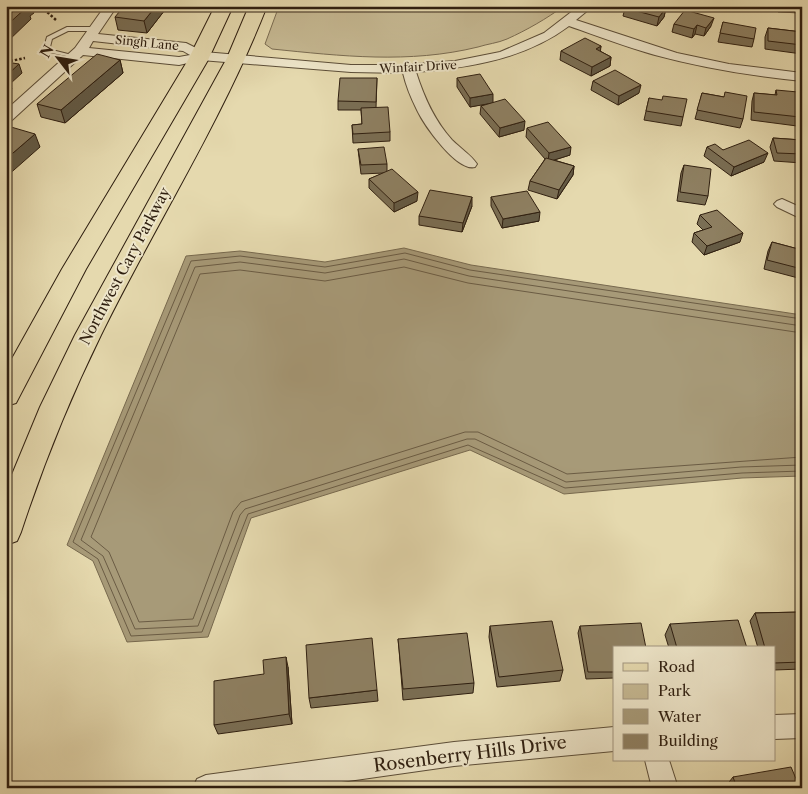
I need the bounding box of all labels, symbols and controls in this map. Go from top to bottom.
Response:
north arrow [32,32,82,82]
street label: Singh Lane [115,32,180,53]
text: N [36,41,58,61]
street label: Winfair Drive [378,57,457,76]
street label: Northwest Cary Parkway [75,183,175,348]
legend [613,646,776,762]
text: Road [658,657,695,676]
text: Park [658,681,692,700]
text: Water [657,707,702,726]
street label: Rosenberry Hills Drive [372,731,568,777]
text: Building [658,731,718,750]

